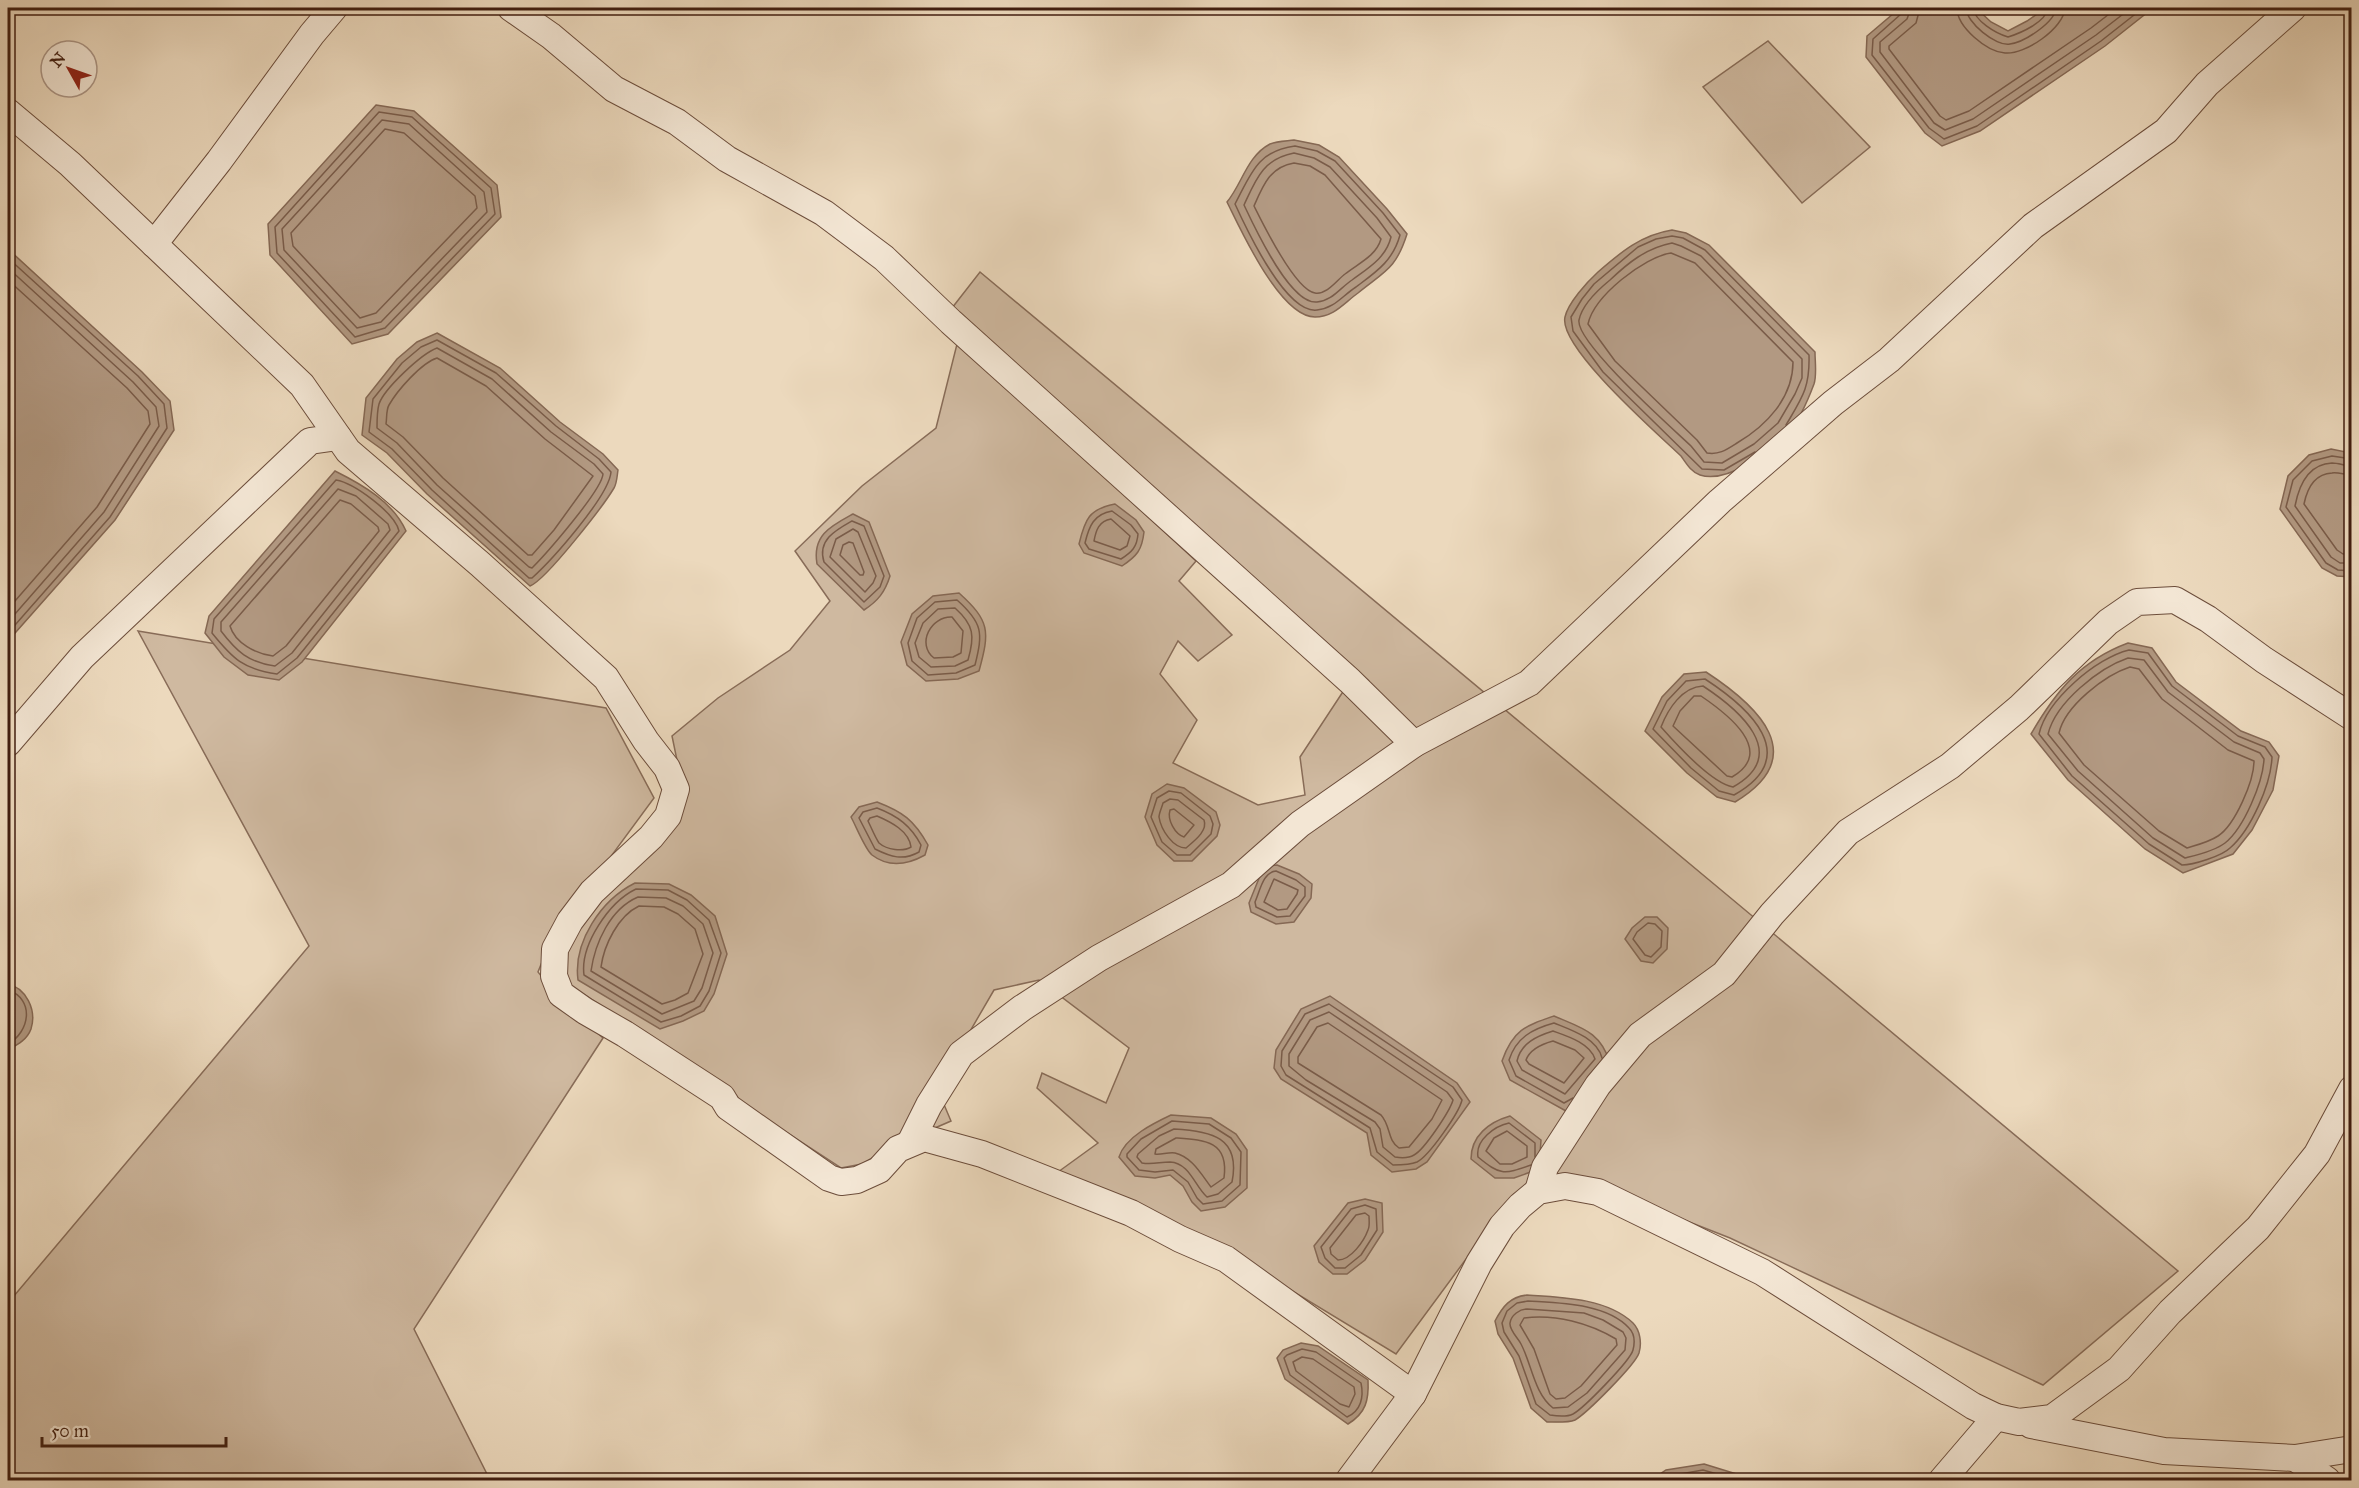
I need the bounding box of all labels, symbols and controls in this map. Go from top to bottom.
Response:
north arrow [39,39,99,99]
text: N [46,48,70,71]
scale bar [42,1410,226,1448]
text: 50 m [51,1420,89,1442]

